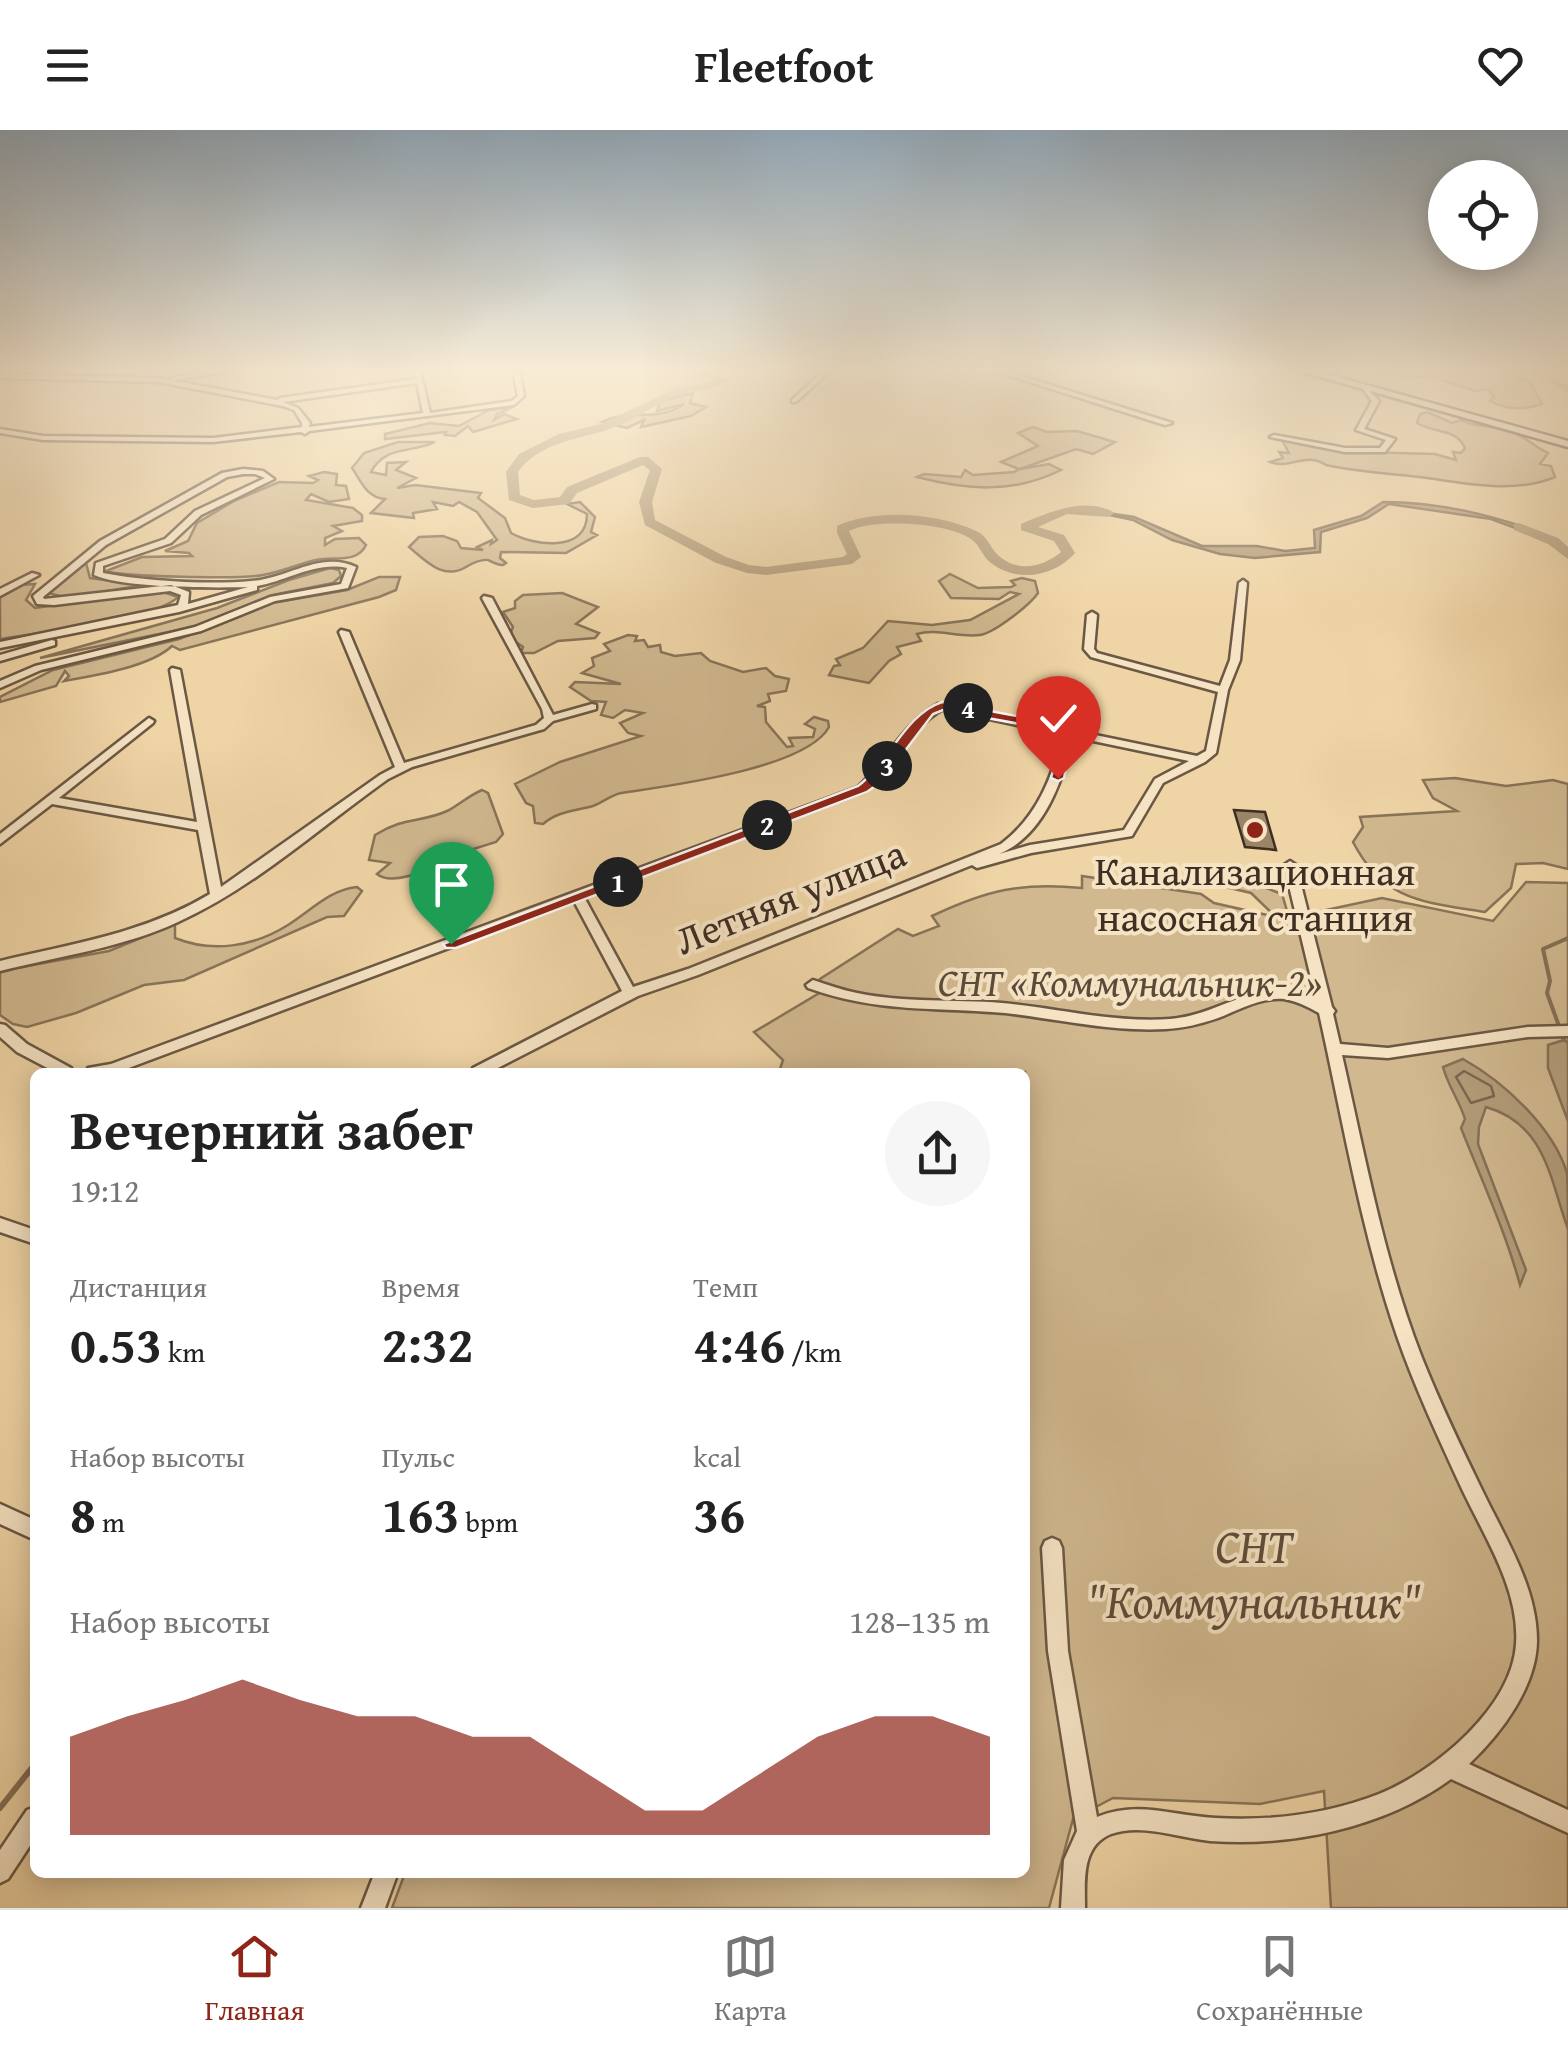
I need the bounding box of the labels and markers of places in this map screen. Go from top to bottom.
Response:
pin [1016,676,1101,779]
pin: 4 [943,683,993,733]
pin: 3 [862,741,912,791]
pin: 2 [742,800,792,850]
marker: Канализационная насосная станция [1244,819,1266,841]
place label: Канализационная насосная станция [1095,841,1415,946]
pin [409,842,494,945]
pin: 1 [593,857,643,907]

